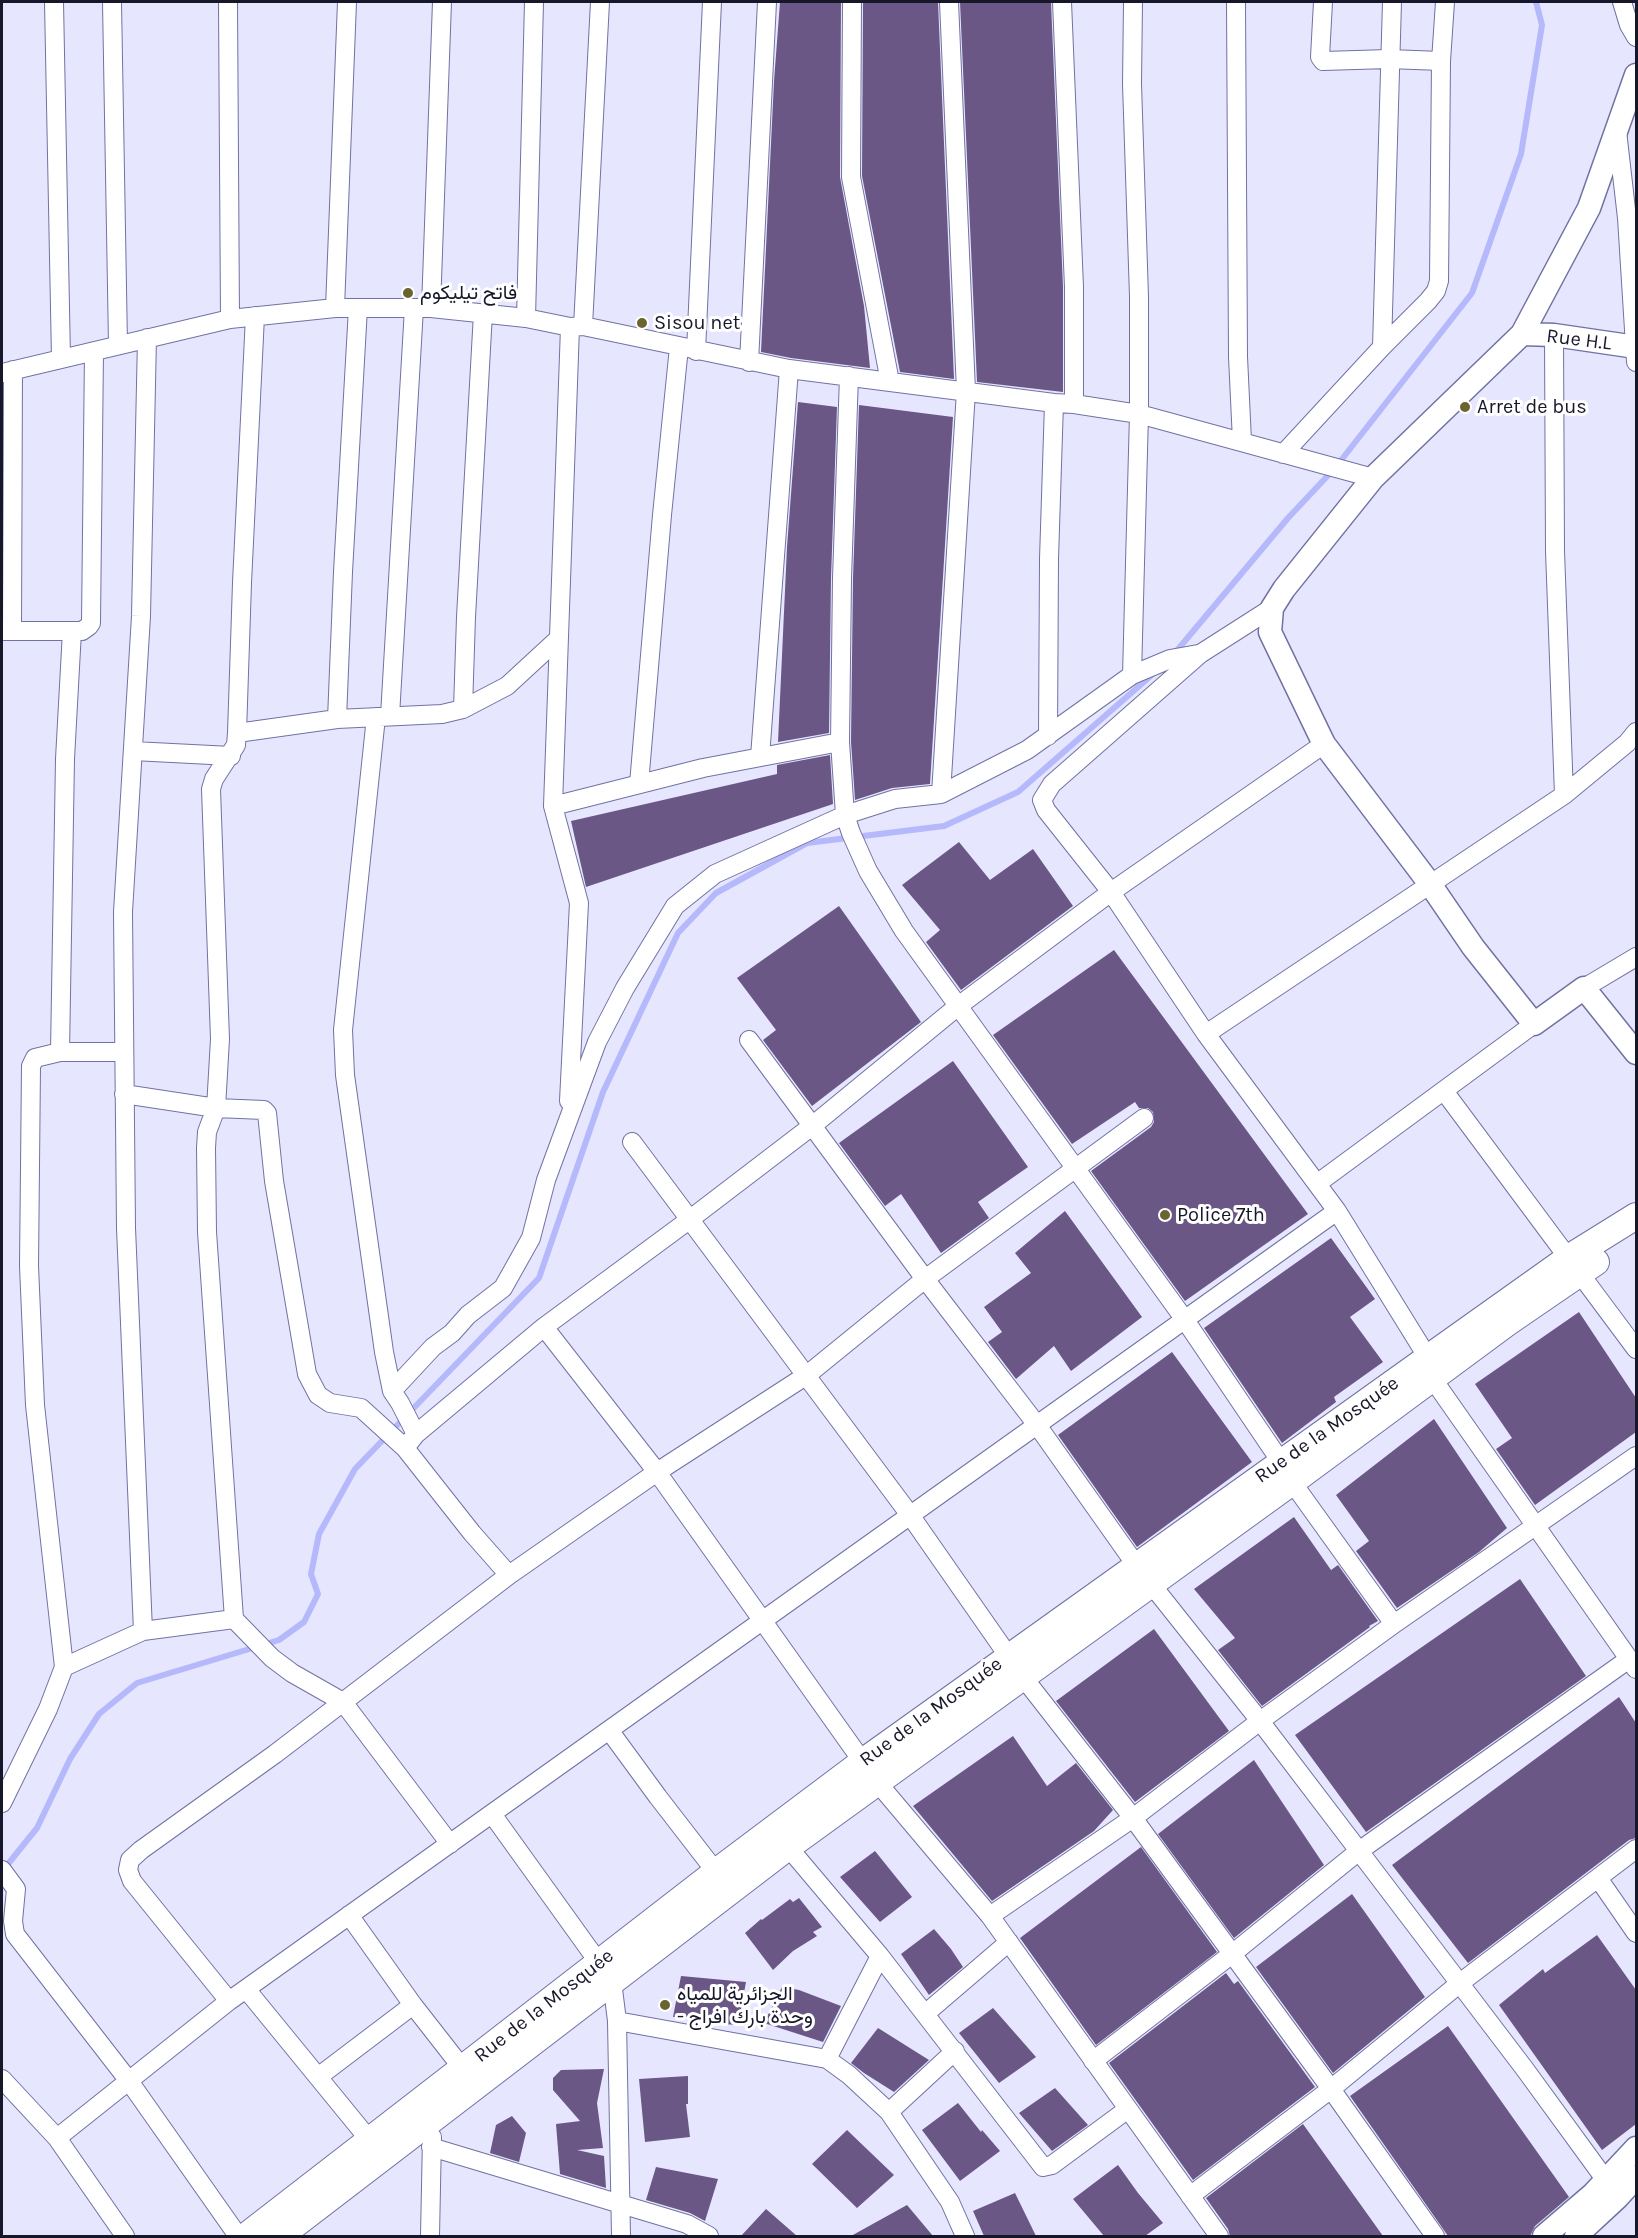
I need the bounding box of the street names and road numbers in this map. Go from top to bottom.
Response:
street label: Rue H.L [1545,324,1613,356]
street label: Rue de la Mosquée [1250,1371,1404,1489]
street label: Rue de la Mosquée [855,1652,1007,1772]
street label: Rue de la Mosquée [470,1944,618,2068]

